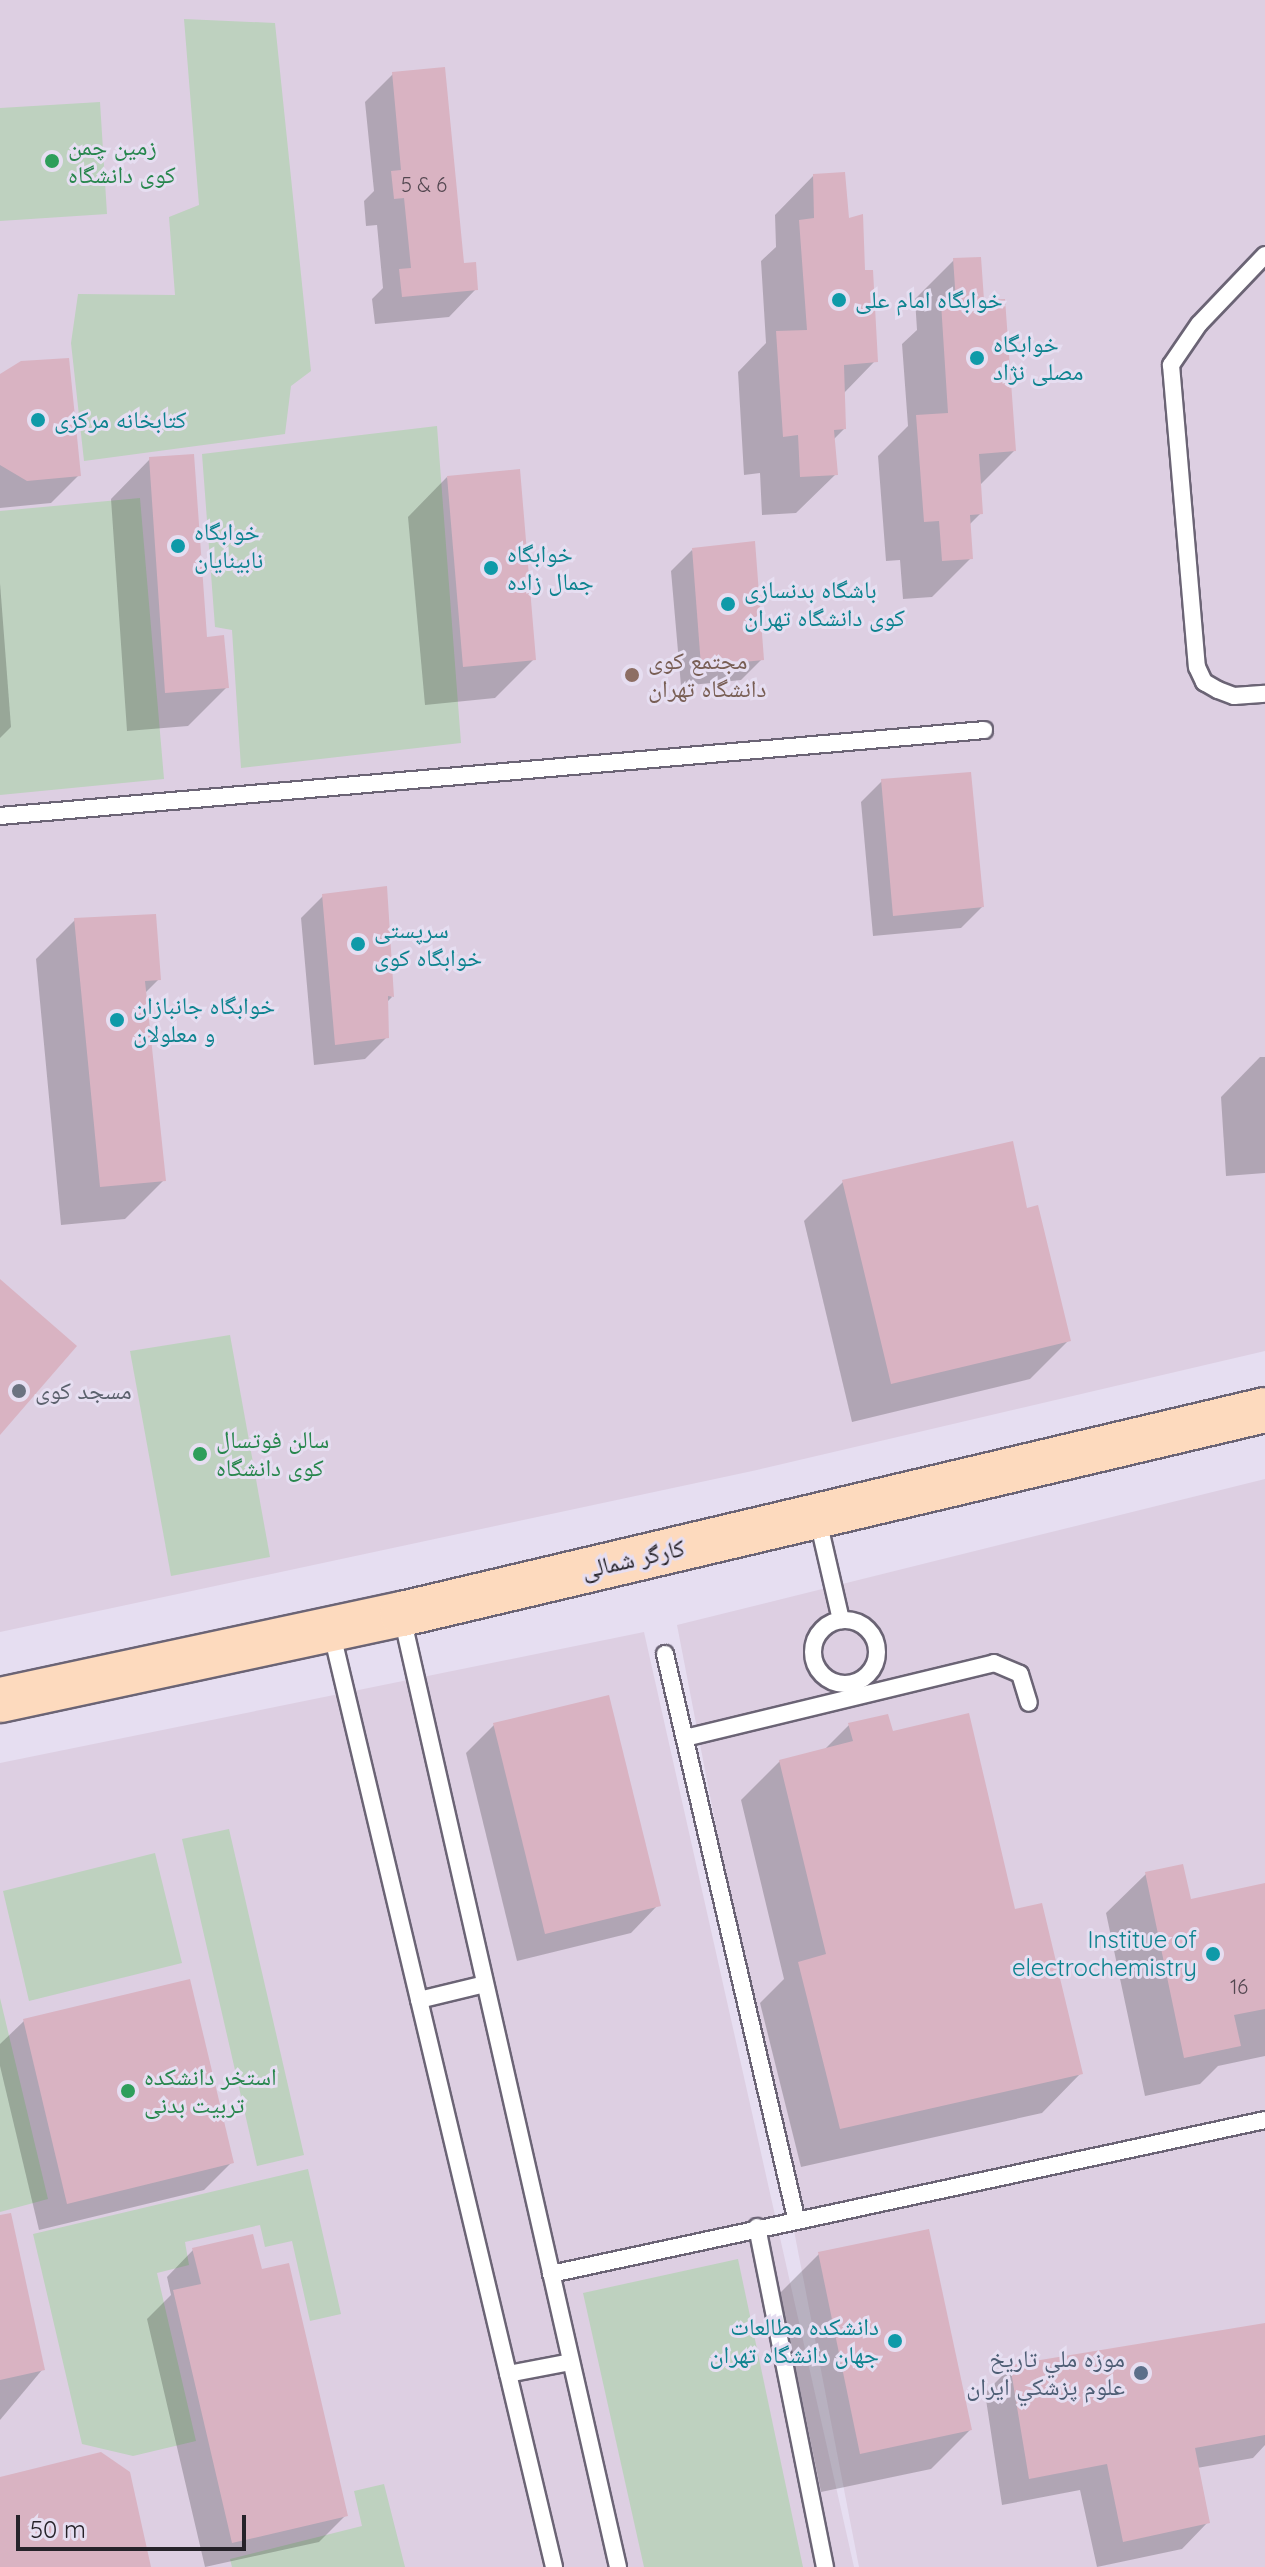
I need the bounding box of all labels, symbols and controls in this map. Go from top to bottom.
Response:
place label: زمین چمن کوی دانشگاه [68,133,176,189]
marker: زمین چمن کوی دانشگاه [43,152,61,170]
house number: 5 & 6 [401,172,447,196]
place label: خوابگاه امام علی [855,286,1003,314]
marker: خوابگاه امام علی [830,291,848,309]
place label: خوابگاه مصلی نژاد [993,330,1083,386]
marker: خوابگاه مصلی نژاد [968,349,986,367]
place label: کتابخانه مرکزی [54,406,186,434]
marker: کتابخانه مرکزی [29,411,47,429]
place label: خوابگاه نابینایان [194,518,263,574]
marker: خوابگاه نابینایان [169,537,187,555]
place label: خوابگاه جمال زاده [507,540,594,596]
marker: خوابگاه جمال زاده [482,559,500,577]
place label: باشگاه بدنسازی کوی دانشگاه تهران [744,576,905,632]
marker: باشگاه بدنسازی کوی دانشگاه تهران [719,595,737,613]
place label: مجتمع کوی دانشگاه تهران [648,647,766,703]
marker: مجتمع کوی دانشگاه تهران [623,666,641,684]
place label: سرپستی خوابگاه کوی [374,916,482,972]
marker: سرپستی خوابگاه کوی [349,935,367,953]
place label: خوابگاه جانبازان و معلولان [133,992,275,1048]
marker: خوابگاه جانبازان و معلولان [108,1011,126,1029]
place label: مسجد کوی [35,1377,132,1405]
marker: مسجد کوی [10,1382,28,1400]
place label: سالن فوتسال کوی دانشگاه [216,1426,329,1482]
marker: سالن فوتسال کوی دانشگاه [191,1445,209,1463]
street label: کارگر شمالی [579,1533,687,1585]
place label: Institue of electrochemistry [1012,1926,1197,1982]
marker: Institue of electrochemistry [1204,1945,1222,1963]
house number: 16 [1230,1974,1248,1998]
place label: استخر دانشکده تربیت بدنی [144,2063,277,2119]
marker: استخر دانشکده تربیت بدنی [119,2082,137,2100]
place label: دانشکده مطالعات جهان دانشگاه تهران [709,2313,879,2369]
marker: دانشکده مطالعات جهان دانشگاه تهران [886,2332,904,2350]
place label: موزه ملي تاريخ علوم پزشكي ايران [966,2345,1125,2401]
marker: موزه ملي تاريخ علوم پزشكي ايران [1132,2364,1150,2382]
scale bar [20,2499,250,2549]
text: 50 m [30,2514,86,2544]

